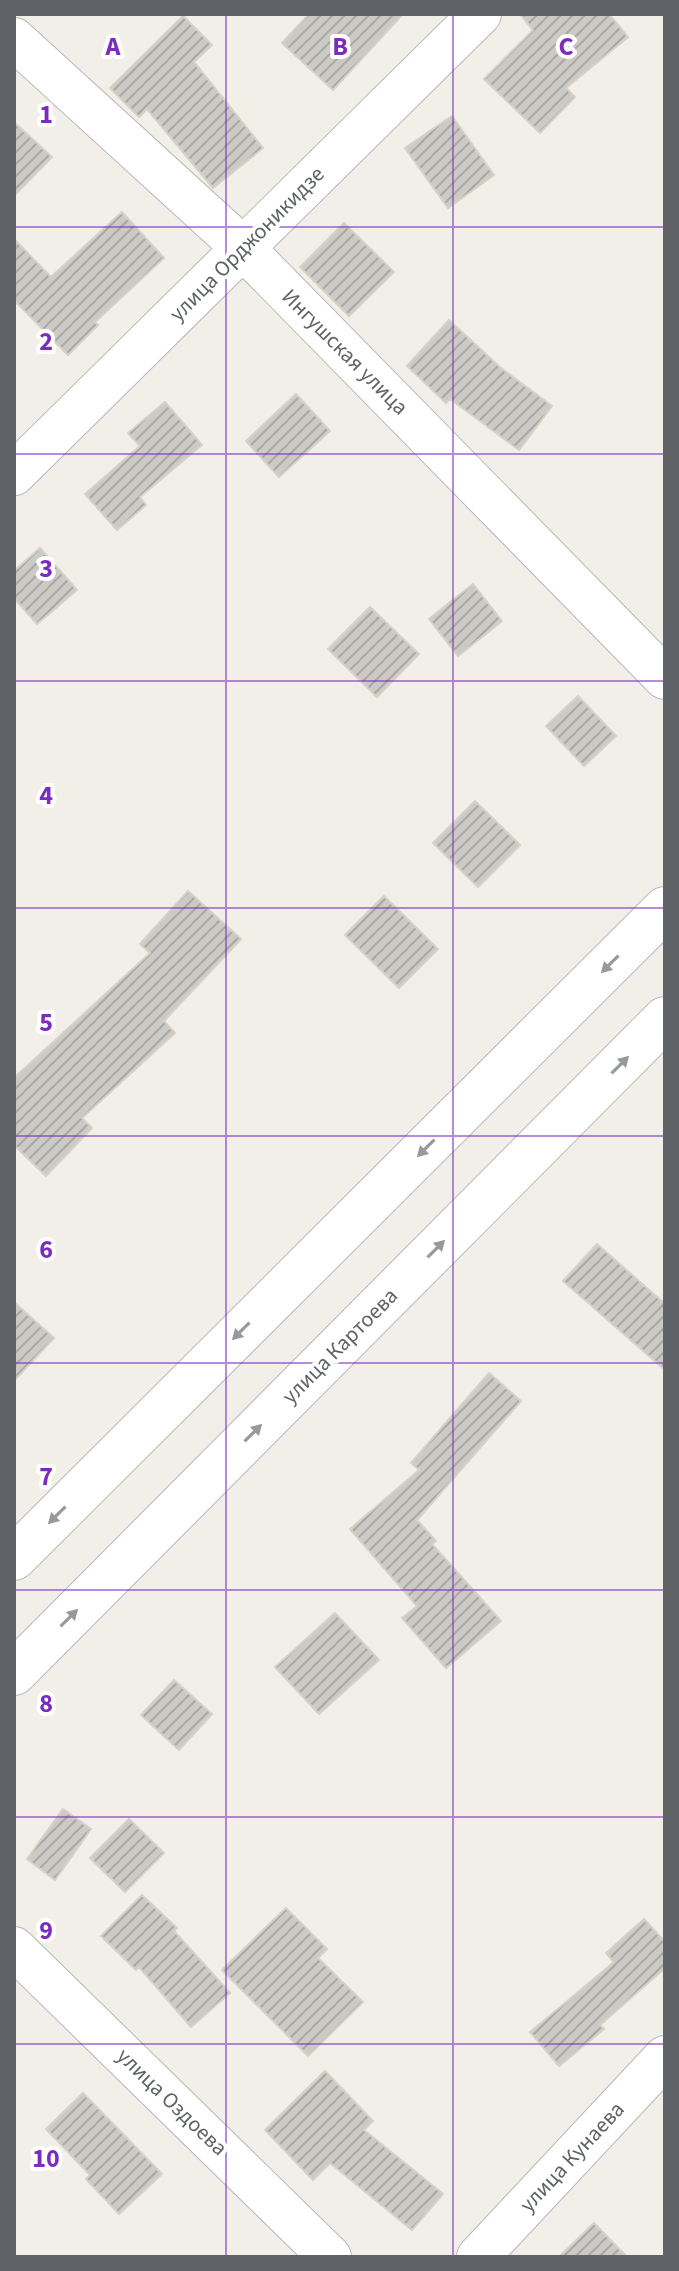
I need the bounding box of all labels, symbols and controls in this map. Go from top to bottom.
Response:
text: A [105,28,122,65]
text: B [332,28,348,65]
text: C [558,28,574,65]
text: 1 [39,96,53,133]
street label: улица Орджоникидзе [162,159,332,329]
street label: Ингушская улица [274,281,416,423]
text: 2 [39,323,53,360]
text: 3 [39,550,53,587]
text: 4 [39,777,53,814]
one-way arrow [601,954,620,973]
text: 5 [39,1004,53,1041]
one-way arrow [610,1056,628,1075]
one-way arrow [417,1138,435,1157]
text: 6 [39,1231,53,1268]
one-way arrow [426,1240,445,1259]
street label: улица Картоева [275,1281,405,1411]
one-way arrow [232,1321,251,1340]
one-way arrow [243,1424,262,1443]
text: 7 [39,1458,53,1495]
one-way arrow [48,1505,67,1524]
one-way arrow [59,1609,78,1628]
text: 8 [39,1685,53,1722]
text: 9 [39,1912,53,1949]
street label: улица Оздоева [109,2041,235,2163]
street label: улица Кунаева [512,2094,632,2220]
text: 10 [32,2140,60,2177]

